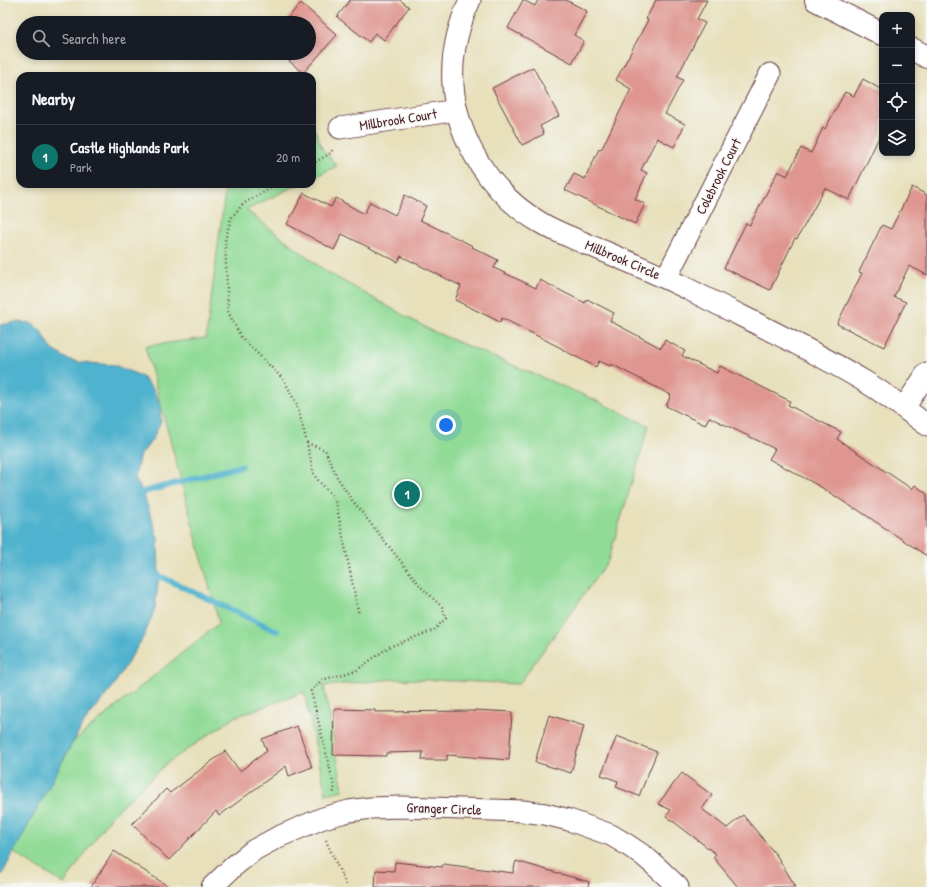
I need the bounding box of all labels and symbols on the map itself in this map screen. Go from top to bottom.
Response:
street label: Millbrook Court [358,103,438,134]
street label: Colebrook Court [691,134,745,217]
street label: Millbrook Circle [583,235,664,284]
your location [436,415,456,435]
pin: 1 [394,479,420,509]
street label: Granger Circle [406,797,482,820]

